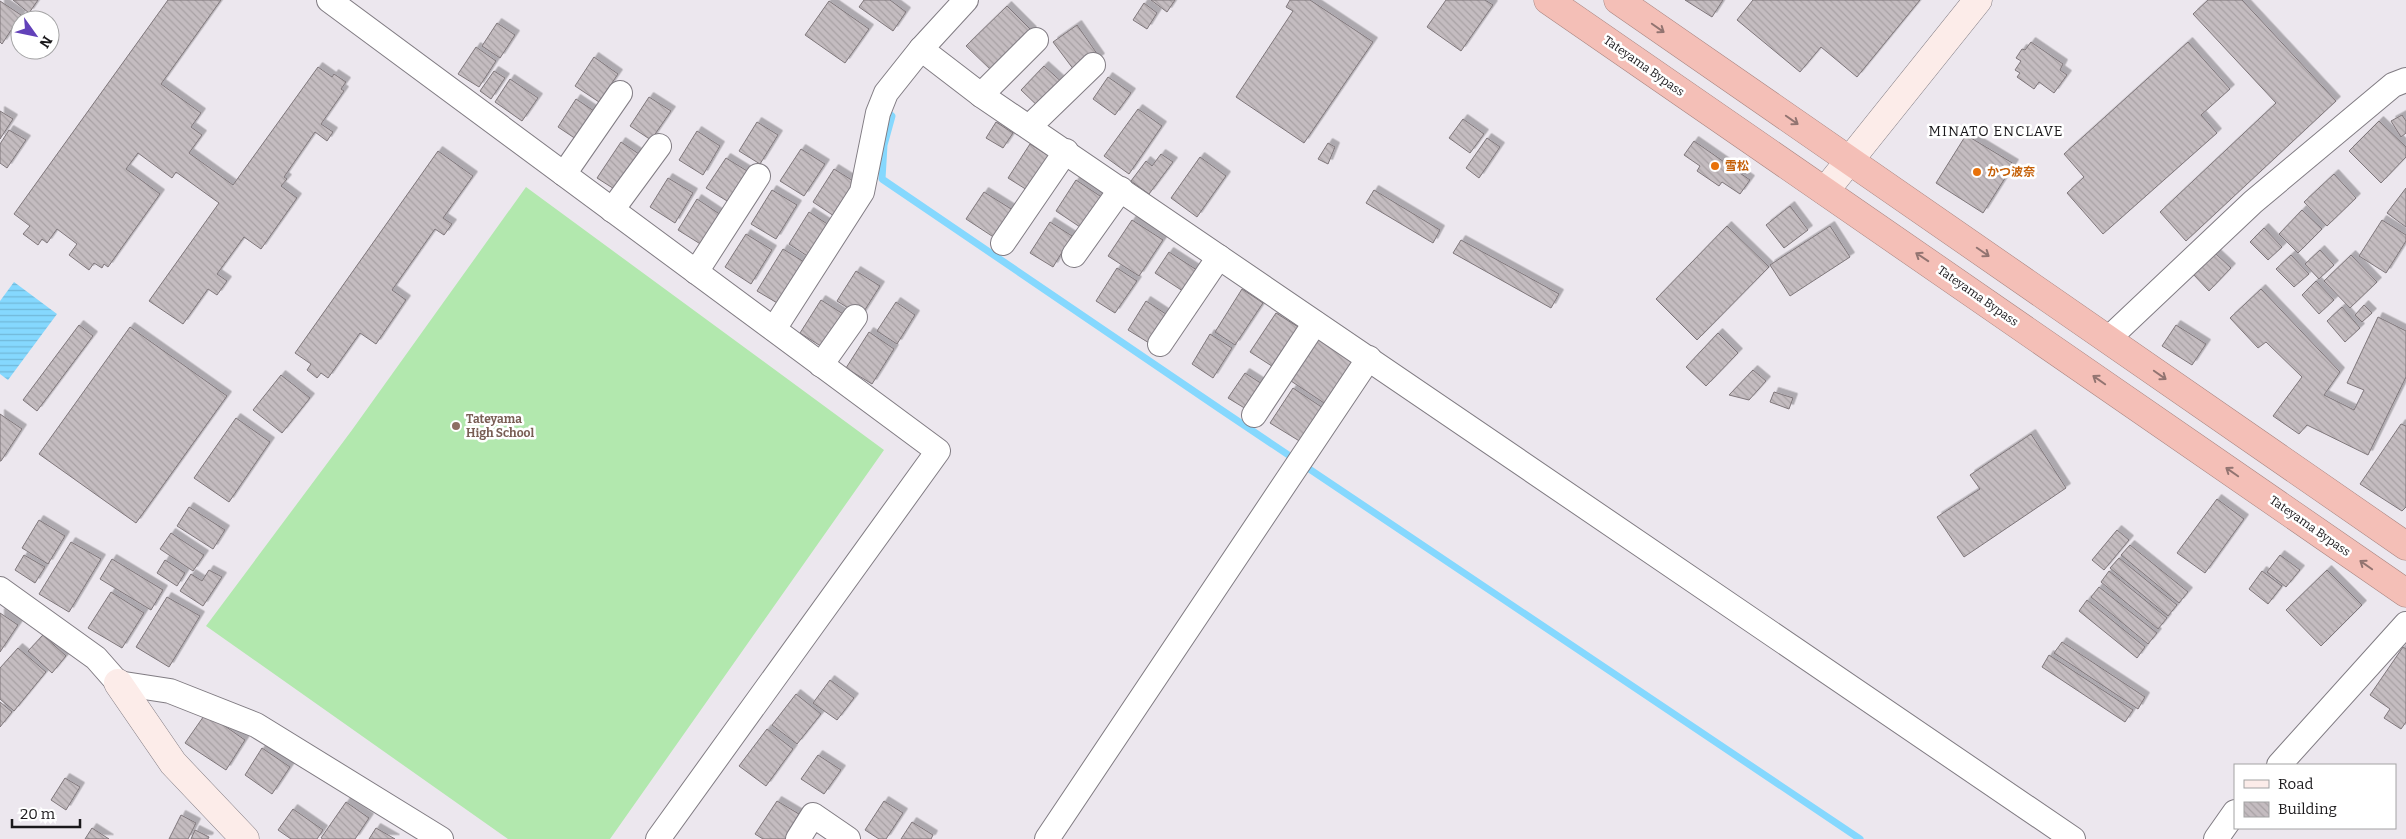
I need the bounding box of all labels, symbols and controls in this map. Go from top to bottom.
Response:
north arrow [10,10,60,60]
one-way arrow [1651,23,1665,33]
text: N [35,33,56,51]
street label: Tateyama Bypass [1601,33,1687,99]
one-way arrow [1785,115,1799,125]
district label: MINATO ENCLAVE [1929,123,2063,140]
place label: 雪松 [1725,159,1749,173]
marker: 雪松 [1709,160,1721,172]
place label: かつ波奈 [1987,165,2035,179]
marker: かつ波奈 [1971,166,1983,178]
one-way arrow [1976,247,1990,257]
one-way arrow [1915,252,1929,262]
street label: Tateyama Bypass [1935,263,2021,329]
one-way arrow [2153,370,2167,380]
one-way arrow [2092,375,2106,385]
place label: Tateyama High School [466,412,535,440]
marker: Tateyama High School [450,420,462,432]
one-way arrow [2225,467,2239,478]
street label: Tateyama Bypass [2267,493,2353,559]
one-way arrow [2359,560,2373,570]
legend [2234,764,2396,829]
text: Road [2278,775,2313,793]
scale bar [12,796,80,828]
text: Building [2278,800,2337,818]
text: 20 m [20,805,56,823]

